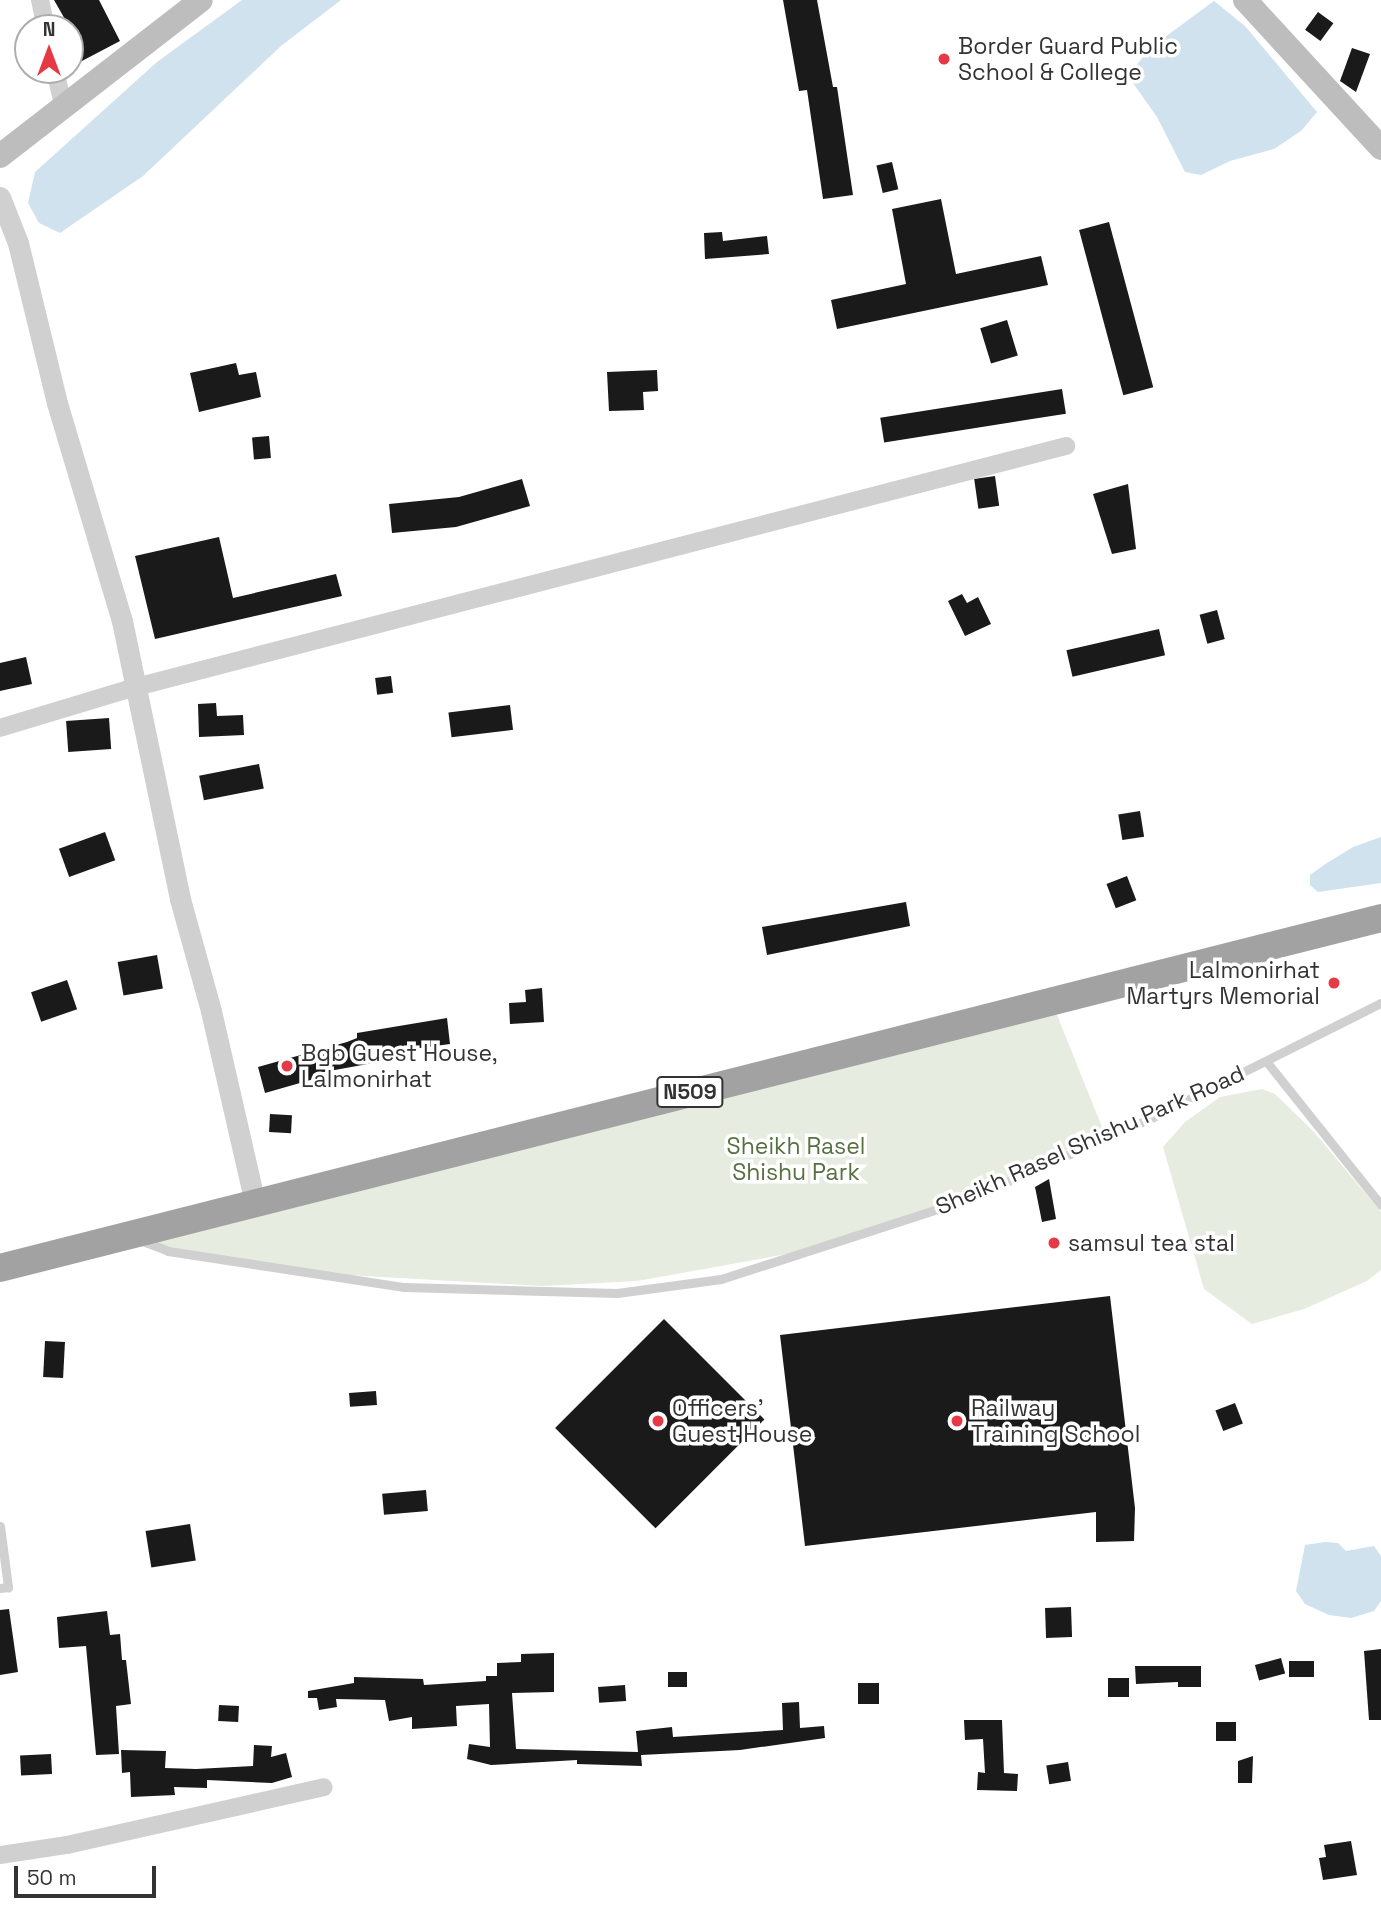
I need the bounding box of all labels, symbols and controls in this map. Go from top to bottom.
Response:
north arrow [14,14,84,84]
text: N [43,17,55,42]
place label: Border Guard Public School & College [958,32,1178,86]
marker: Border Guard Public School & College [936,51,952,67]
place label: Lalmonirhat Martyrs Memorial [1126,956,1320,1010]
marker: Lalmonirhat Martyrs Memorial [1326,975,1342,991]
place label: Bgb Guest House, Lalmonirhat [301,1039,498,1093]
marker: Bgb Guest House, Lalmonirhat [279,1058,295,1074]
street label: Sheikh Rasel Shishu Park Road [931,1059,1249,1221]
road number: N509 [655,1074,725,1110]
park label: Sheikh Rasel Shishu Park [727,1132,865,1186]
place label: samsul tea stal [1068,1229,1235,1257]
marker: samsul tea stal [1046,1235,1062,1251]
place label: Officers' Guest House [672,1394,812,1448]
place label: Railway Training School [971,1394,1140,1448]
marker: Officers' Guest House [650,1413,666,1429]
marker: Railway Training School [949,1413,965,1429]
scale bar [18,1852,159,1896]
text: 50 m [27,1864,77,1891]

